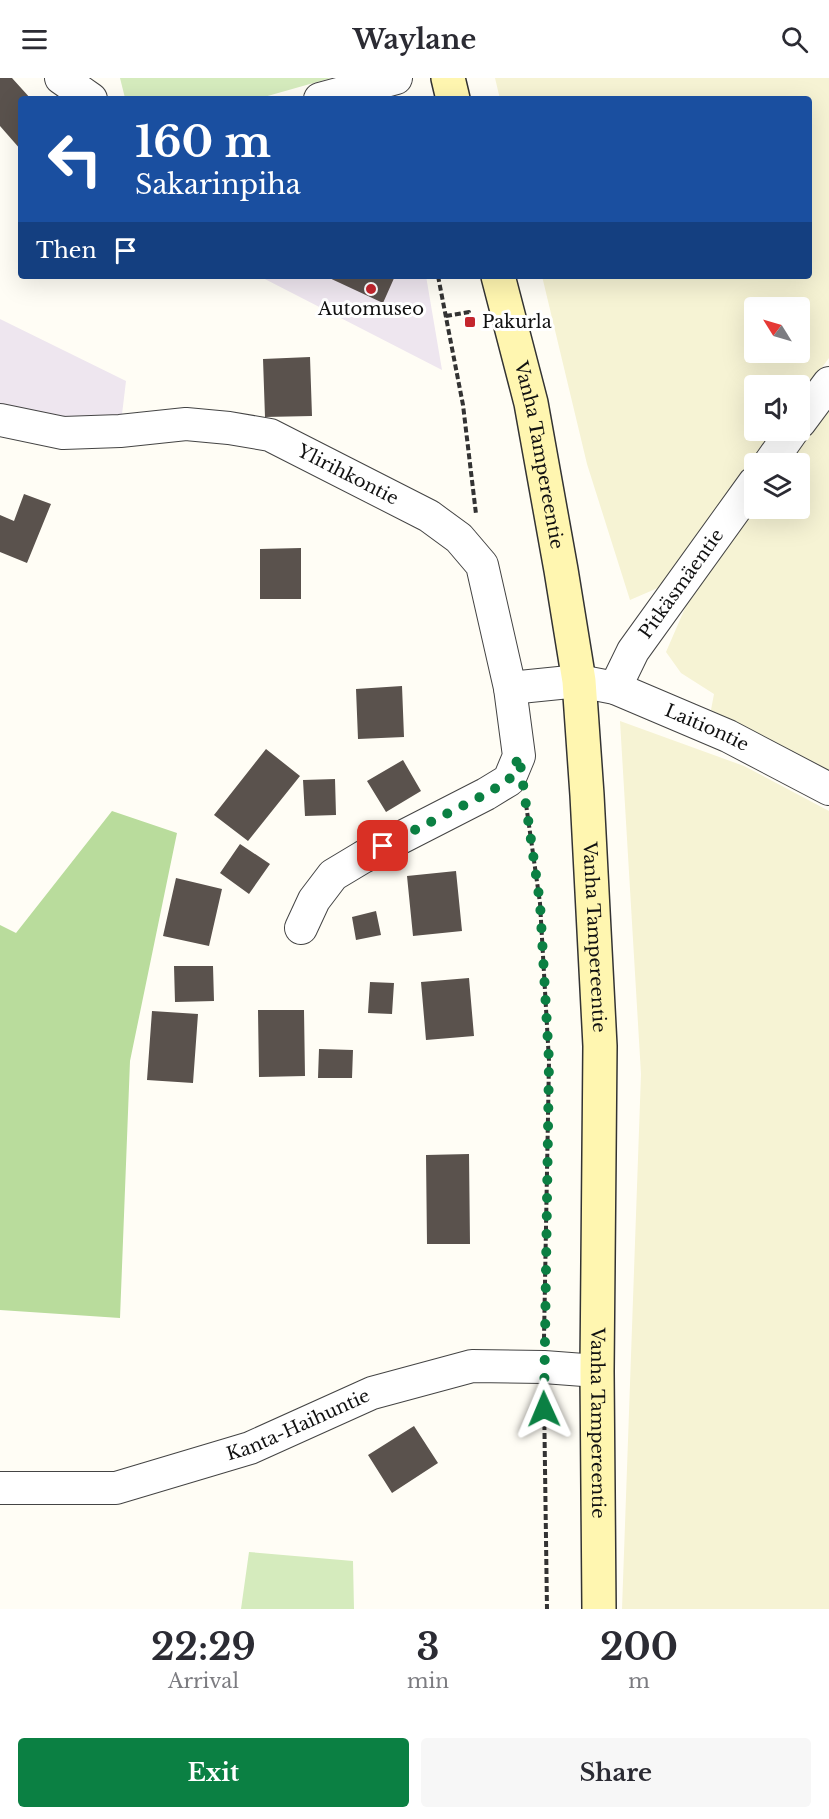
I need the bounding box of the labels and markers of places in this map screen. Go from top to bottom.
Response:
marker: Automuseo [364,282,378,296]
place label: Automuseo [317,298,424,320]
place label: Pakurla [482,311,552,333]
marker: Pakurla [463,315,477,329]
pin [357,820,408,871]

